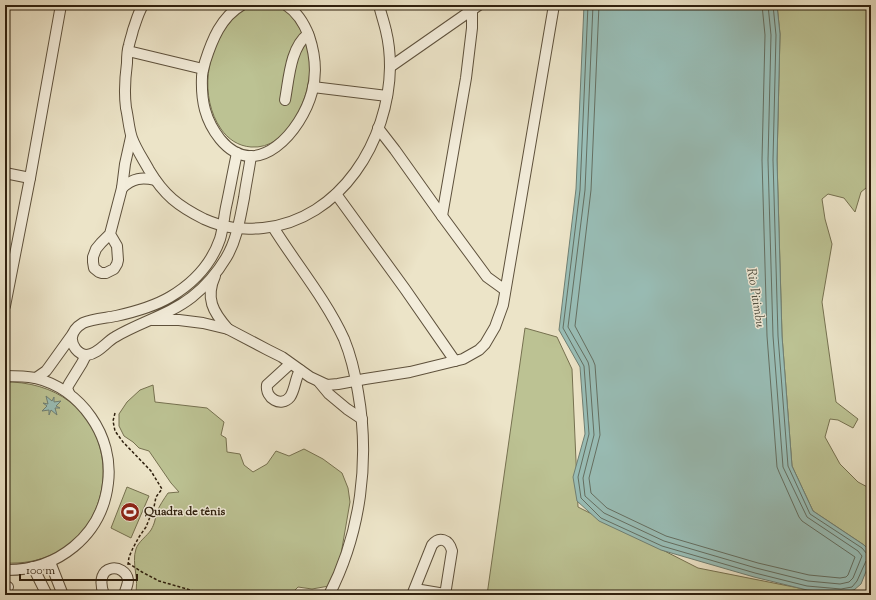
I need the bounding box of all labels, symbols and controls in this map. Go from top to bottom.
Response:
water label: Rio Pitimbu [741,267,769,329]
sports icon: Quadra de tênis [119,501,141,523]
place label: Quadra de tênis [144,503,226,521]
scale bar [20,556,137,582]
text: 100 m [26,562,55,580]

